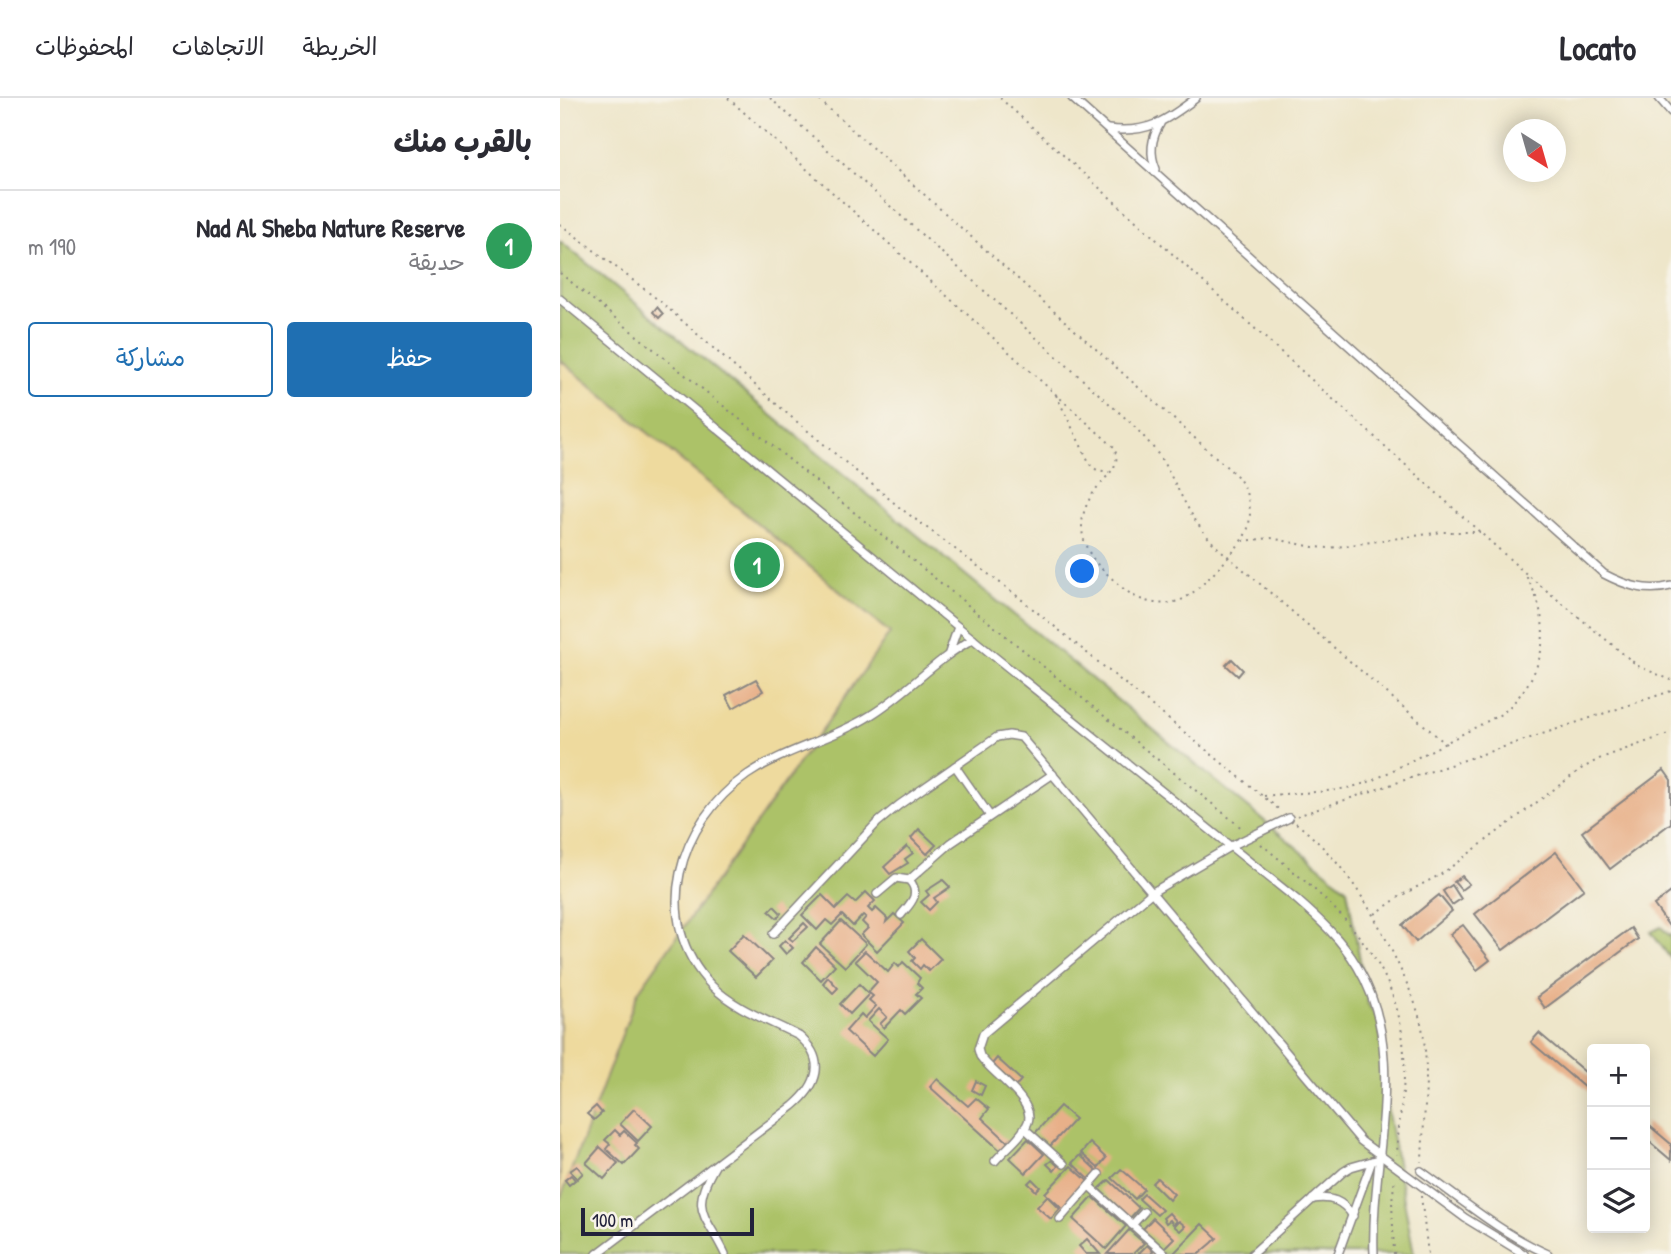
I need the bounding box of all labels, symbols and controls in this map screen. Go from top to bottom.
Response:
text: Locato [1560,26,1636,70]
text: المحفوظات [35,30,134,62]
text: الاتجاهات [172,30,265,62]
text: الخريطة [303,30,377,62]
north arrow [1503,119,1566,182]
text: بالقرب منك [394,121,532,161]
text: Nad Al Sheba Nature Reserve [196,210,465,245]
text: 190 m [28,231,76,262]
text: 1 [505,231,513,262]
text: حديقة [409,246,465,277]
button: مشاركة [28,322,273,397]
button: حفظ [287,322,532,397]
pin: 1 [734,539,780,591]
your location [1065,554,1099,588]
map controls [1587,1044,1650,1233]
button: + [1587,1044,1650,1107]
button: − [1587,1107,1650,1170]
button: layers [1587,1170,1650,1233]
scale bar [581,1205,754,1237]
text: 100 m [592,1207,633,1233]

